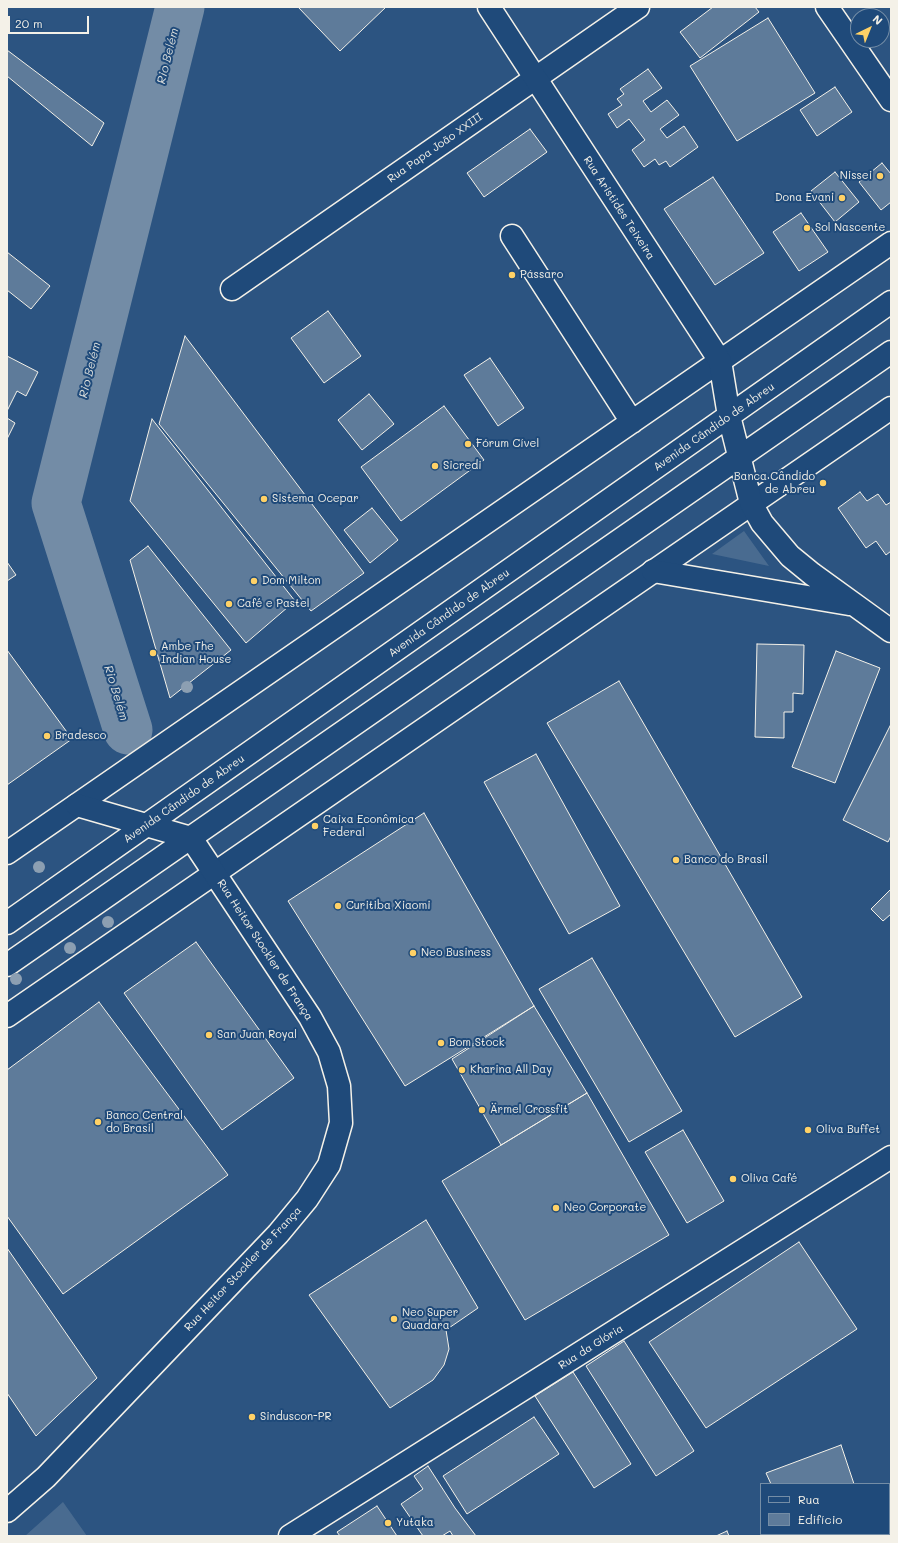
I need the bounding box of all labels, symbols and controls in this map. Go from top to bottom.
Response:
scale bar [10,8,91,34]
north arrow [850,8,890,48]
text: N [870,11,886,28]
text: 20 m [15,15,43,31]
water label: Rio Belém [154,27,182,85]
street label: Rua Papa João XXIII [385,110,485,186]
street label: Rua Aristides Teixeira [581,154,657,262]
place label: Nissei [840,169,872,183]
marker: Nissei [875,171,885,181]
place label: Dona Evani [775,191,834,205]
marker: Dona Evani [837,193,847,203]
place label: Sol Nascente [815,221,885,235]
marker: Sol Nascente [802,223,812,233]
place label: Pássaro [520,268,563,282]
marker: Pássaro [507,270,517,280]
water label: Rio Belém [76,341,104,399]
street label: Avenida Cândido de Abreu [651,380,777,474]
place label: Fórum Cível [476,437,539,451]
marker: Fórum Cível [463,439,473,449]
place label: Sicredi [443,459,482,473]
marker: Sicredi [430,461,440,471]
place label: Banca Cândido de Abreu [734,470,815,496]
marker: Banca Cândido de Abreu [818,478,828,488]
place label: Sistema Ocepar [272,492,359,506]
marker: Sistema Ocepar [259,494,269,504]
street label: Avenida Cândido de Abreu [386,566,512,660]
place label: Dom Milton [262,574,321,588]
marker: Dom Milton [249,576,259,586]
place label: Café e Pastel [237,597,310,611]
marker: Café e Pastel [224,599,234,609]
place label: Ambe The Indian House [161,640,231,666]
marker: Ambe The Indian House [148,648,158,658]
water label: Rio Belém [101,664,131,722]
place label: Bradesco [55,729,106,743]
marker: Bradesco [42,731,52,741]
street label: Avenida Cândido de Abreu [121,752,247,846]
place label: Caixa Econômica Federal [323,813,414,839]
marker: Caixa Econômica Federal [310,821,320,831]
place label: Banco do Brasil [684,853,768,867]
marker: Banco do Brasil [671,855,681,865]
street label: Rua Heitor Stockler de França [214,877,316,1023]
place label: Curitiba Xiaomi [346,899,431,913]
marker: Curitiba Xiaomi [333,901,343,911]
place label: Neo Business [421,946,491,960]
marker: Neo Business [408,948,418,958]
place label: San Juan Royal [217,1028,297,1042]
marker: San Juan Royal [204,1030,214,1040]
place label: Bom Stock [449,1036,505,1050]
marker: Bom Stock [436,1038,446,1048]
place label: Kharina All Day [470,1063,552,1077]
marker: Kharina All Day [457,1065,467,1075]
place label: Ärmel Crossfit [490,1103,568,1117]
marker: Ärmel Crossfit [477,1105,487,1115]
place label: Banco Central do Brasil [106,1109,183,1135]
marker: Banco Central do Brasil [93,1117,103,1127]
place label: Oliva Buffet [816,1123,880,1137]
marker: Oliva Buffet [803,1125,813,1135]
place label: Oliva Café [741,1172,797,1186]
marker: Oliva Café [728,1174,738,1184]
place label: Neo Corporate [564,1201,646,1215]
marker: Neo Corporate [551,1203,561,1213]
street label: Rua Heitor Stockler de França [182,1204,304,1334]
place label: Neo Super Quadara [402,1306,458,1332]
marker: Neo Super Quadara [389,1314,399,1324]
street label: Rua da Glória [556,1322,626,1372]
place label: Sinduscon-PR [260,1410,331,1424]
marker: Sinduscon-PR [247,1412,257,1422]
legend [760,1483,890,1535]
text: Rua [798,1491,820,1507]
text: Edifício [798,1511,842,1527]
place label: Yutaka [396,1516,434,1530]
marker: Yutaka [383,1518,393,1528]

